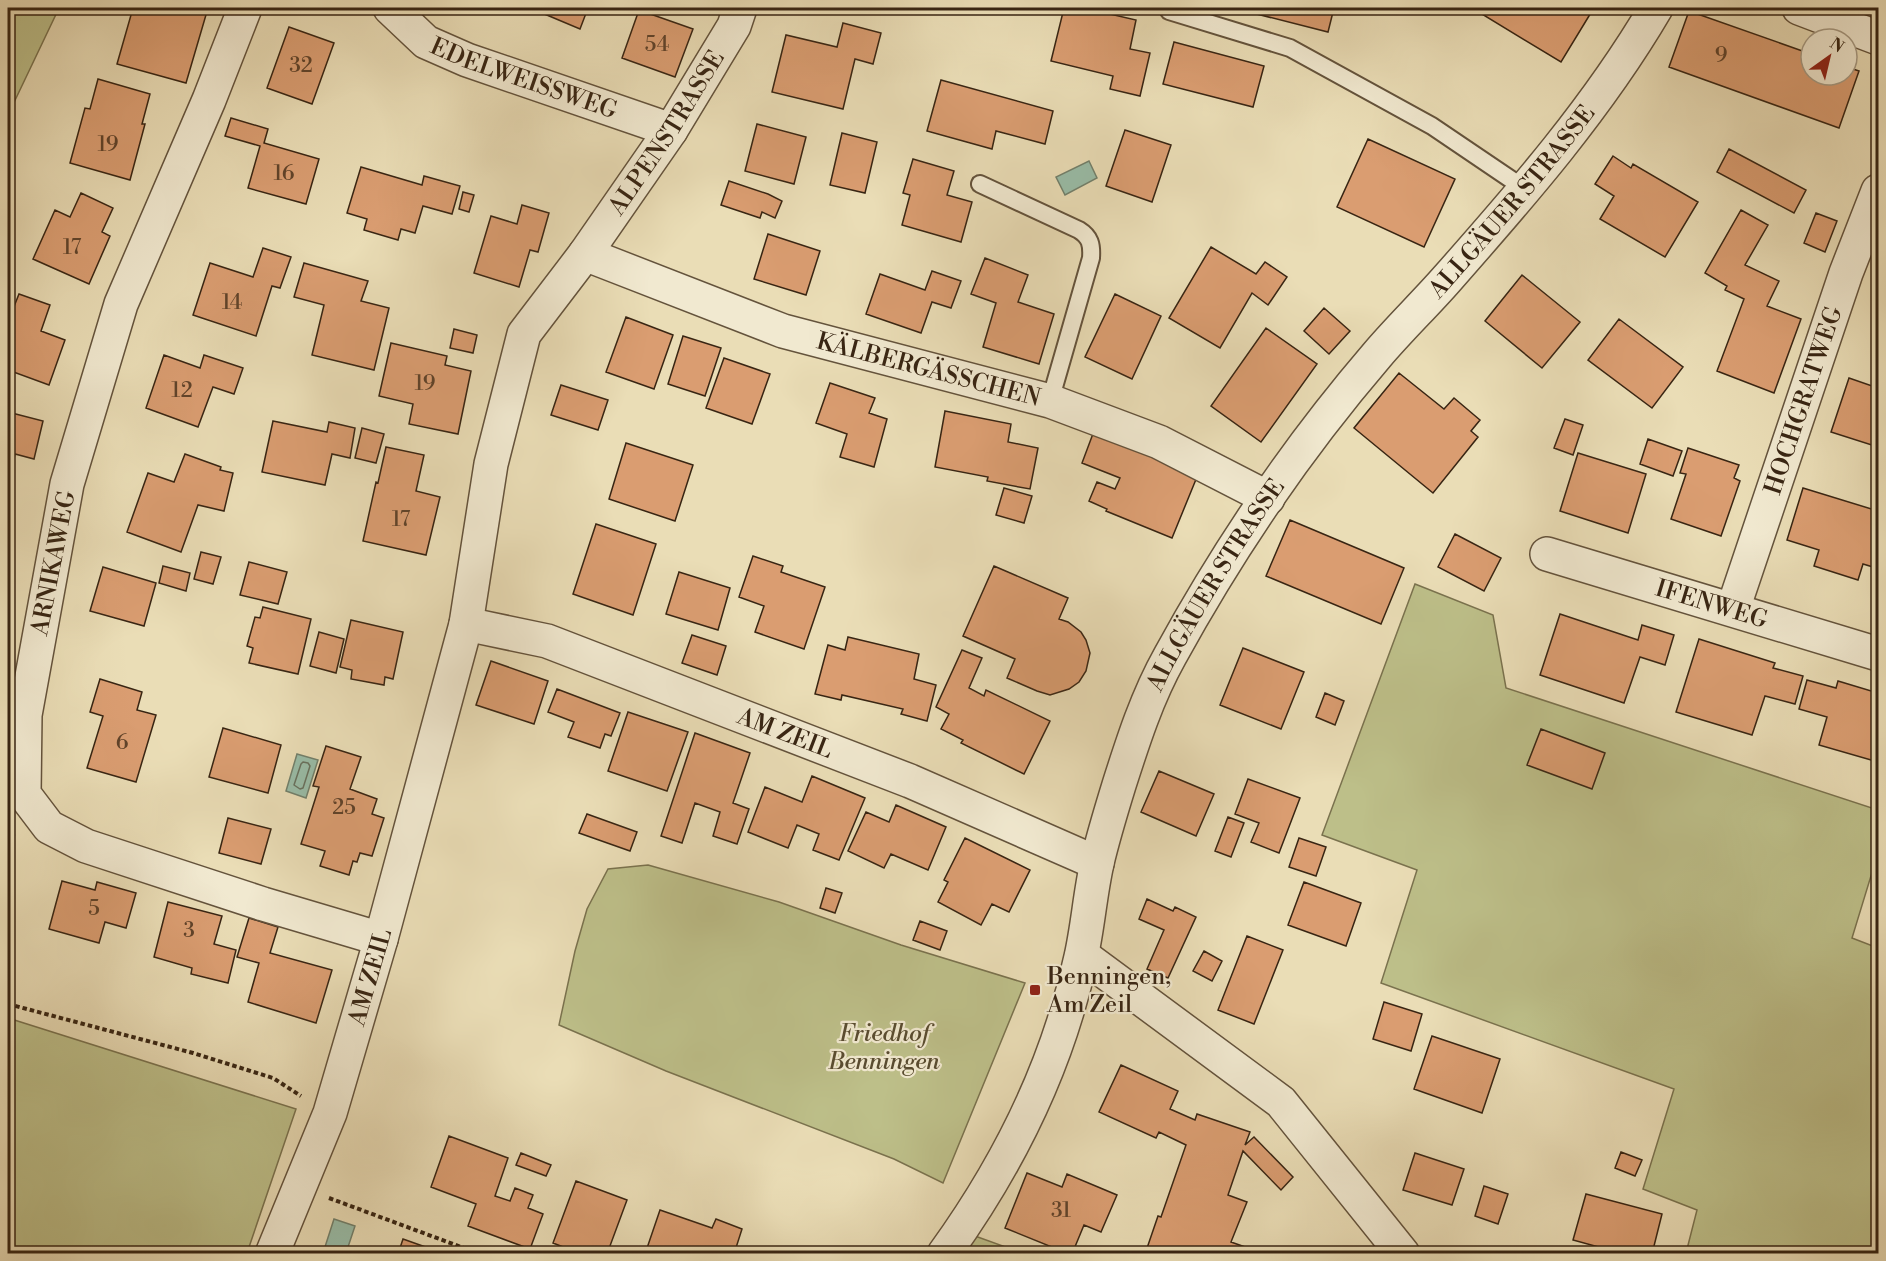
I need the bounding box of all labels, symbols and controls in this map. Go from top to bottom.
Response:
north arrow [1799,27,1859,87]
street label: EDELWEISSWEG [425,32,621,127]
house number: 54 [645,32,669,58]
text: N [1826,34,1848,57]
house number: 9 [1715,43,1727,69]
street label: ALPENSTRASSE [602,45,732,222]
house number: 32 [289,53,313,79]
street label: ALLGÄUER STRASSE [1422,99,1602,306]
house number: 19 [97,132,119,158]
house number: 16 [273,161,295,187]
house number: 17 [63,235,82,261]
house number: 14 [222,290,242,316]
street label: HOCHGRATWEG [1759,302,1850,499]
street label: KÄLBERGÄSSCHEN [813,326,1044,414]
house number: 19 [414,371,436,397]
house number: 12 [171,378,193,404]
street label: ALLGÄUER STRASSE [1140,473,1292,697]
street label: ARNIKAWEG [25,488,83,639]
house number: 17 [392,507,411,533]
street label: IFENWEG [1652,574,1771,636]
street label: AM ZEIL [732,701,837,766]
house number: 6 [116,730,129,756]
house number: 25 [332,795,356,821]
house number: 5 [88,896,100,922]
house number: 3 [183,918,195,944]
street label: AM ZEIL [342,925,399,1031]
place label: Benningen, Am Zeil [1046,962,1171,1020]
marker: Benningen, Am Zeil [1028,983,1042,997]
park label: Friedhof Benningen [827,1019,940,1077]
house number: 31 [1051,1198,1071,1224]

